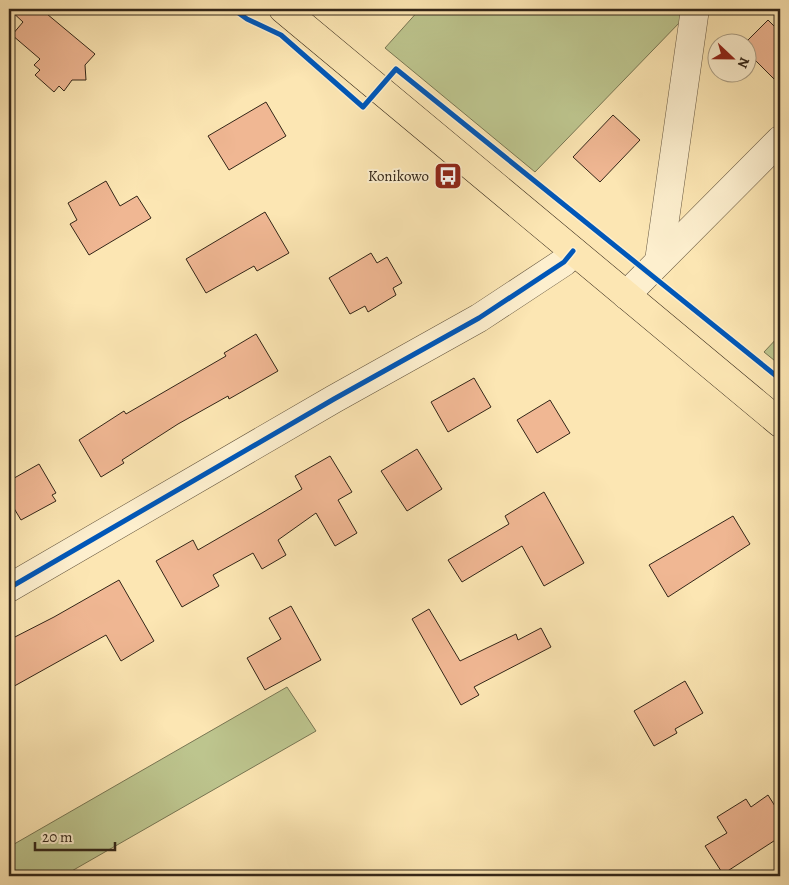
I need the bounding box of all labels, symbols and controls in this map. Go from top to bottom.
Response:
north arrow [706,32,756,82]
text: N [733,54,754,71]
bus stop icon: Konikowo [433,161,463,191]
place label: Konikowo [368,166,429,186]
scale bar [35,820,115,852]
text: 20 m [42,827,73,847]

